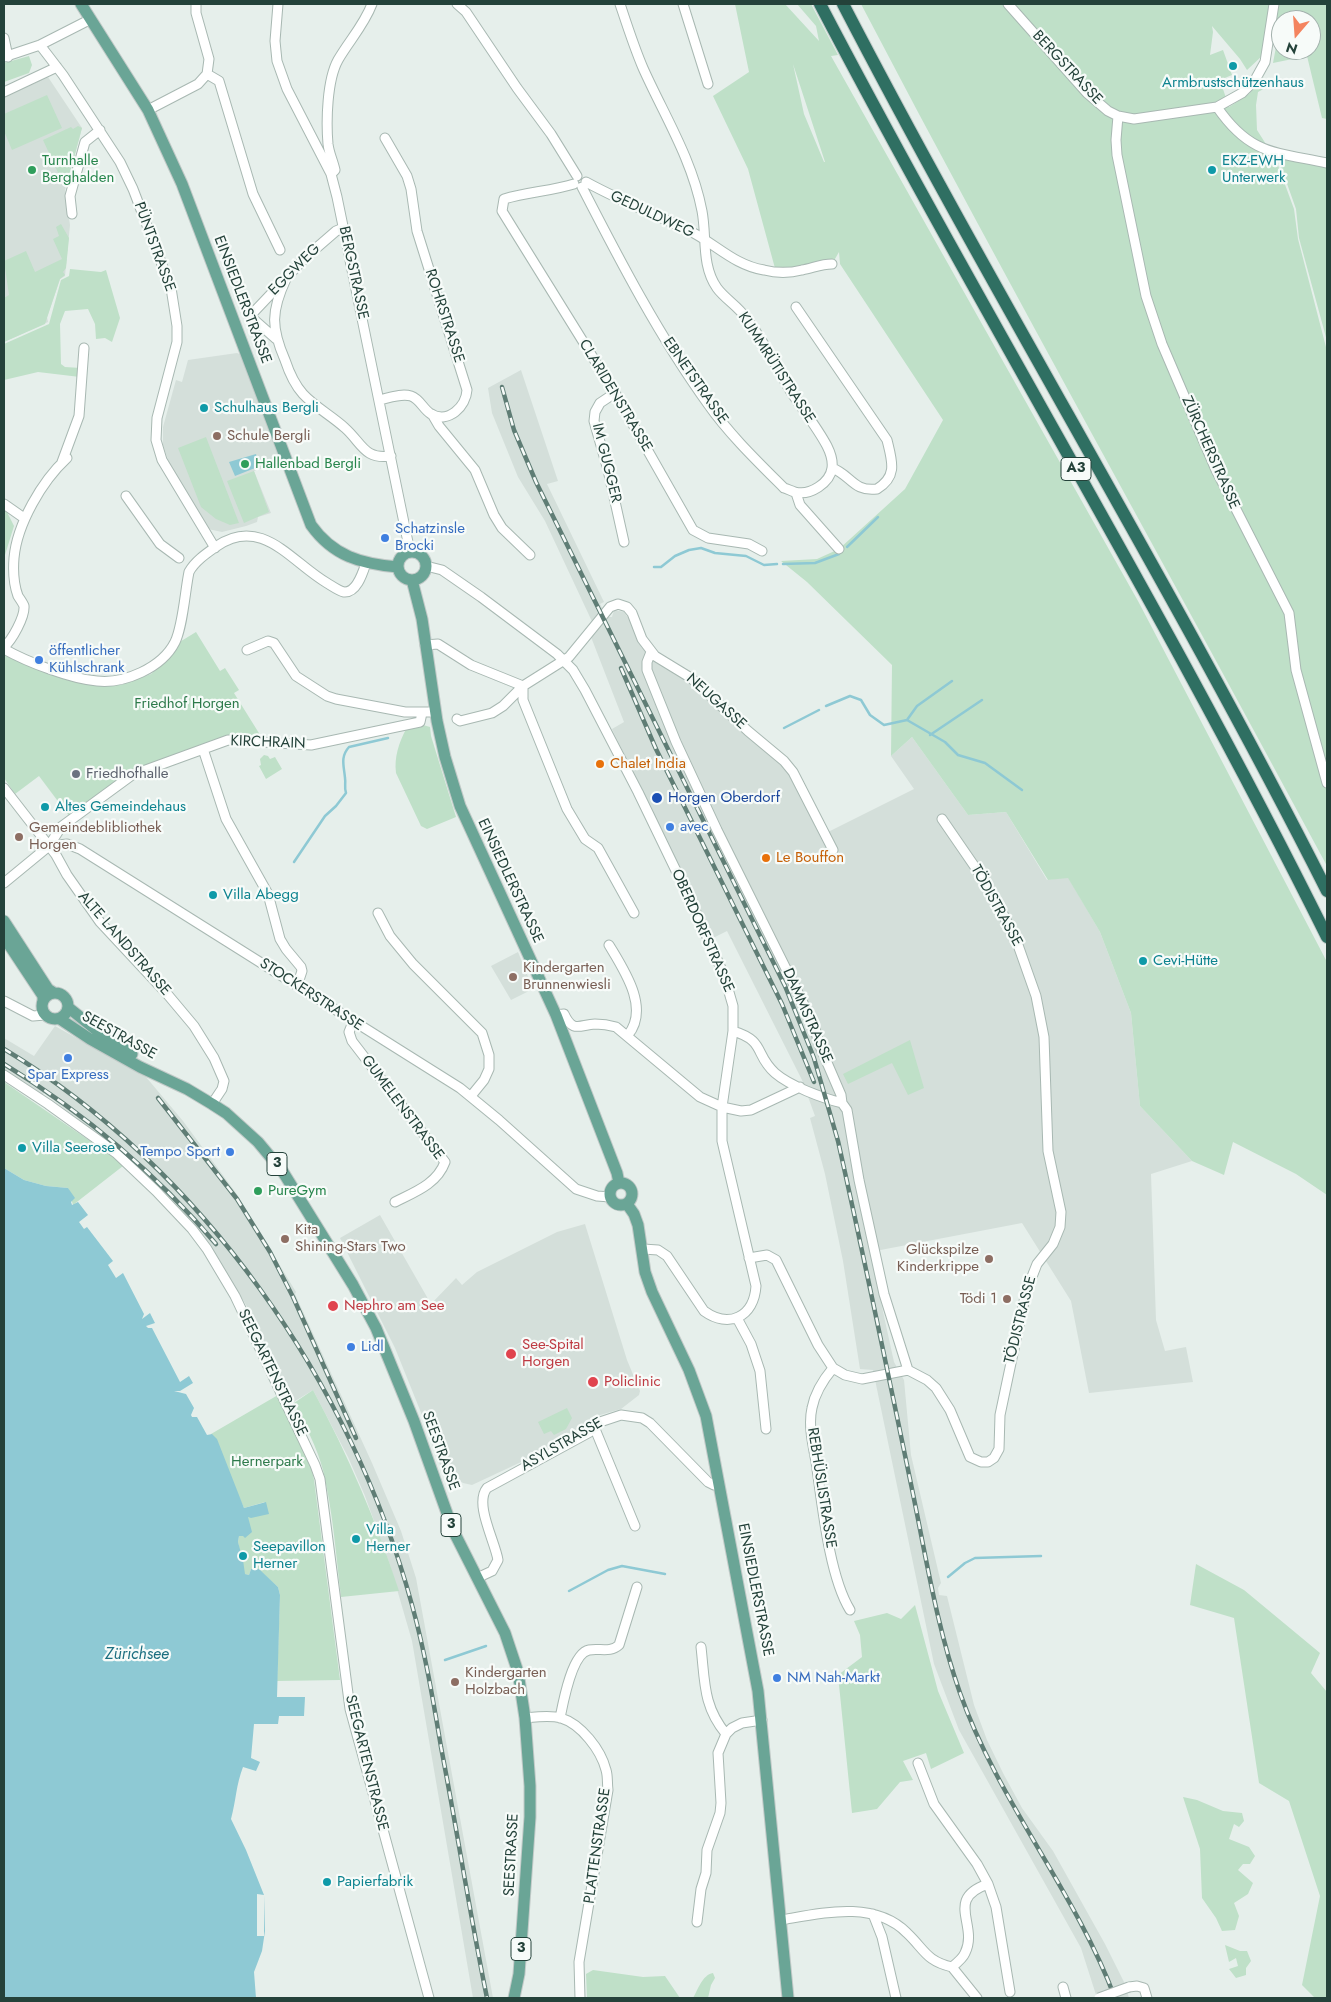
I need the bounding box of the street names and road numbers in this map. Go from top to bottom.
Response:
street label: BERGSTRASSE [1028,27,1106,109]
street label: GEDULDWEG [607,188,697,242]
street label: PÜNTSTRASSE [129,200,179,294]
street label: BERGSTRASSE [334,225,372,321]
street label: EINSIEDLERSTRASSE [209,234,275,366]
street label: EGGWEG [265,240,325,300]
street label: ROHRSTRASSE [420,267,468,365]
street label: KUMMRÜTISTRASSE [733,309,819,427]
street label: EBNETSTRASSE [658,334,732,428]
street label: CLARIDENSTRASSE [574,337,656,455]
street label: ZÜRCHERSTRASSE [1177,394,1243,512]
street label: IM GUGGER [587,421,625,505]
road number: A3 [1061,458,1091,480]
street label: NEUGASSE [682,670,750,734]
street label: KIRCHRAIN [230,733,306,753]
street label: EINSIEDLERSTRASSE [473,816,547,946]
street label: TÖDISTRASSE [966,862,1026,950]
street label: OBERDORFSTRASSE [667,867,737,995]
street label: ALTE LANDSTRASSE [74,888,174,1000]
street label: STOCKERSTRASSE [256,955,366,1035]
street label: DAMMSTRASSE [778,966,836,1066]
street label: SEESTRASSE [78,1008,160,1064]
street label: GUMELENSTRASSE [357,1052,447,1164]
road number: 3 [267,1152,287,1176]
street label: TÖDISTRASSE [1001,1274,1041,1366]
street label: SEEGARTENSTRASSE [233,1306,311,1440]
street label: SEESTRASSE [417,1409,463,1493]
street label: ASYLSTRASSE [518,1414,606,1476]
street label: REBHÜSLISTRASSE [803,1426,839,1550]
road number: 3 [441,1514,461,1536]
street label: EINSIEDLERSTRASSE [733,1522,777,1658]
street label: SEEGARTENSTRASSE [340,1693,392,1833]
street label: PLATTENSTRASSE [581,1787,615,1905]
street label: SEESTRASSE [501,1813,523,1897]
road number: 3 [511,1938,531,1960]

